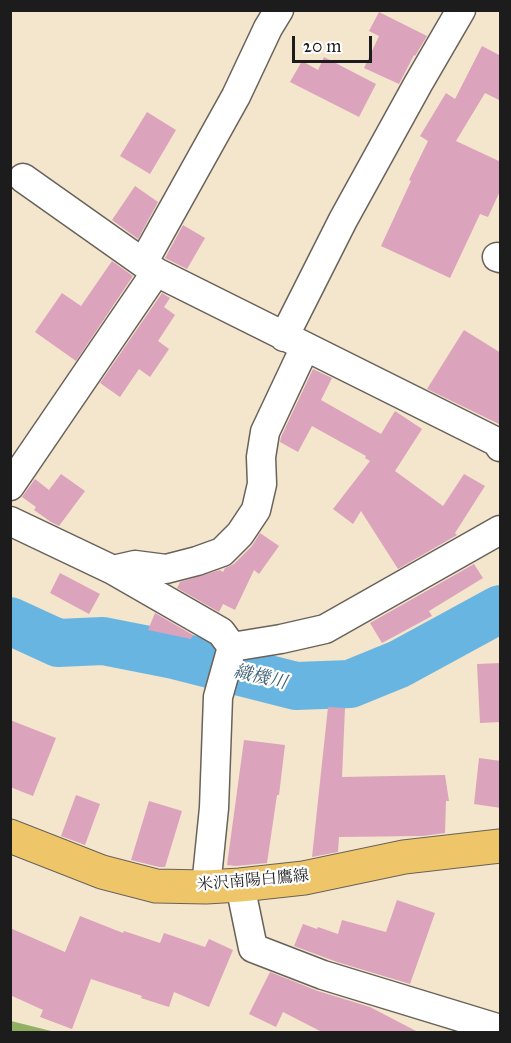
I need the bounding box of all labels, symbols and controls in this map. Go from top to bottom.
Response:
scale bar [295,24,374,62]
text: 20 m [303,35,341,57]
water label: 織機川 [231,661,289,695]
street label: 米沢南陽白鷹線 [196,867,310,895]

